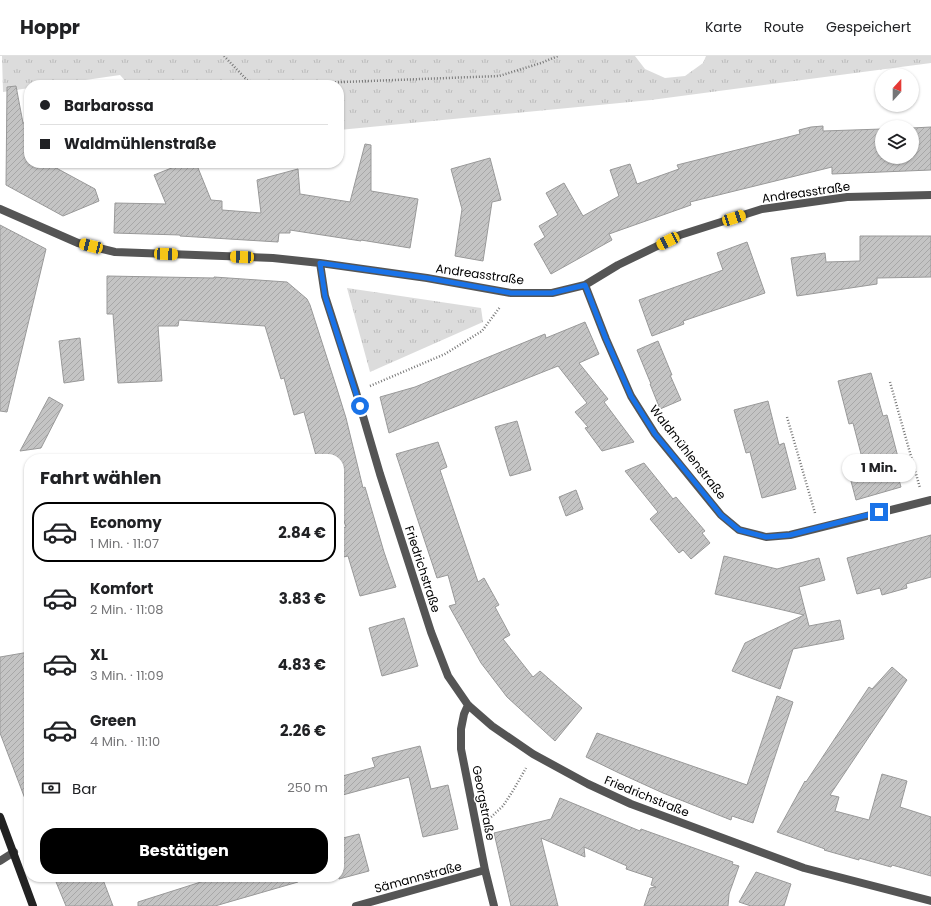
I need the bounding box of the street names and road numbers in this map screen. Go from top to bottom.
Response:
street label: Andreasstraße [761,177,851,207]
street label: Andreasstraße [435,259,525,289]
street label: Waldmühlenstraße [646,401,730,503]
street label: Friedrichstraße [401,523,445,615]
street label: Georgstraße [468,764,500,842]
street label: Friedrichstraße [602,771,692,821]
street label: Sämannstraße [372,857,464,897]

